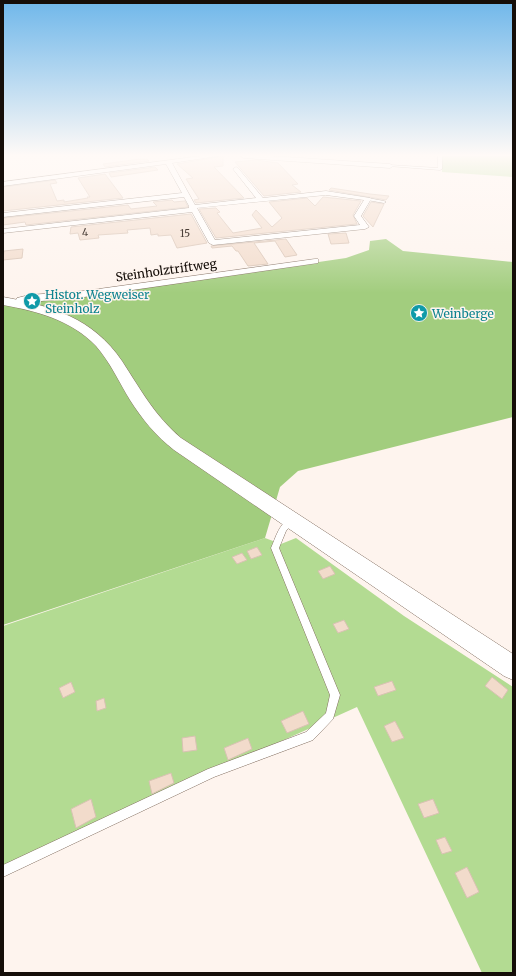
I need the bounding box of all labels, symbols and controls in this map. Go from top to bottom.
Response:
house number: 4 [82,226,88,239]
house number: 15 [180,227,190,240]
street label: Steinholztriftweg [115,255,218,285]
place label: Histor. Wegweiser Steinholz [45,287,150,316]
place icon: Histor. Wegweiser Steinholz [22,291,42,311]
place icon: Weinberge [409,303,429,323]
place label: Weinberge [431,306,494,321]

